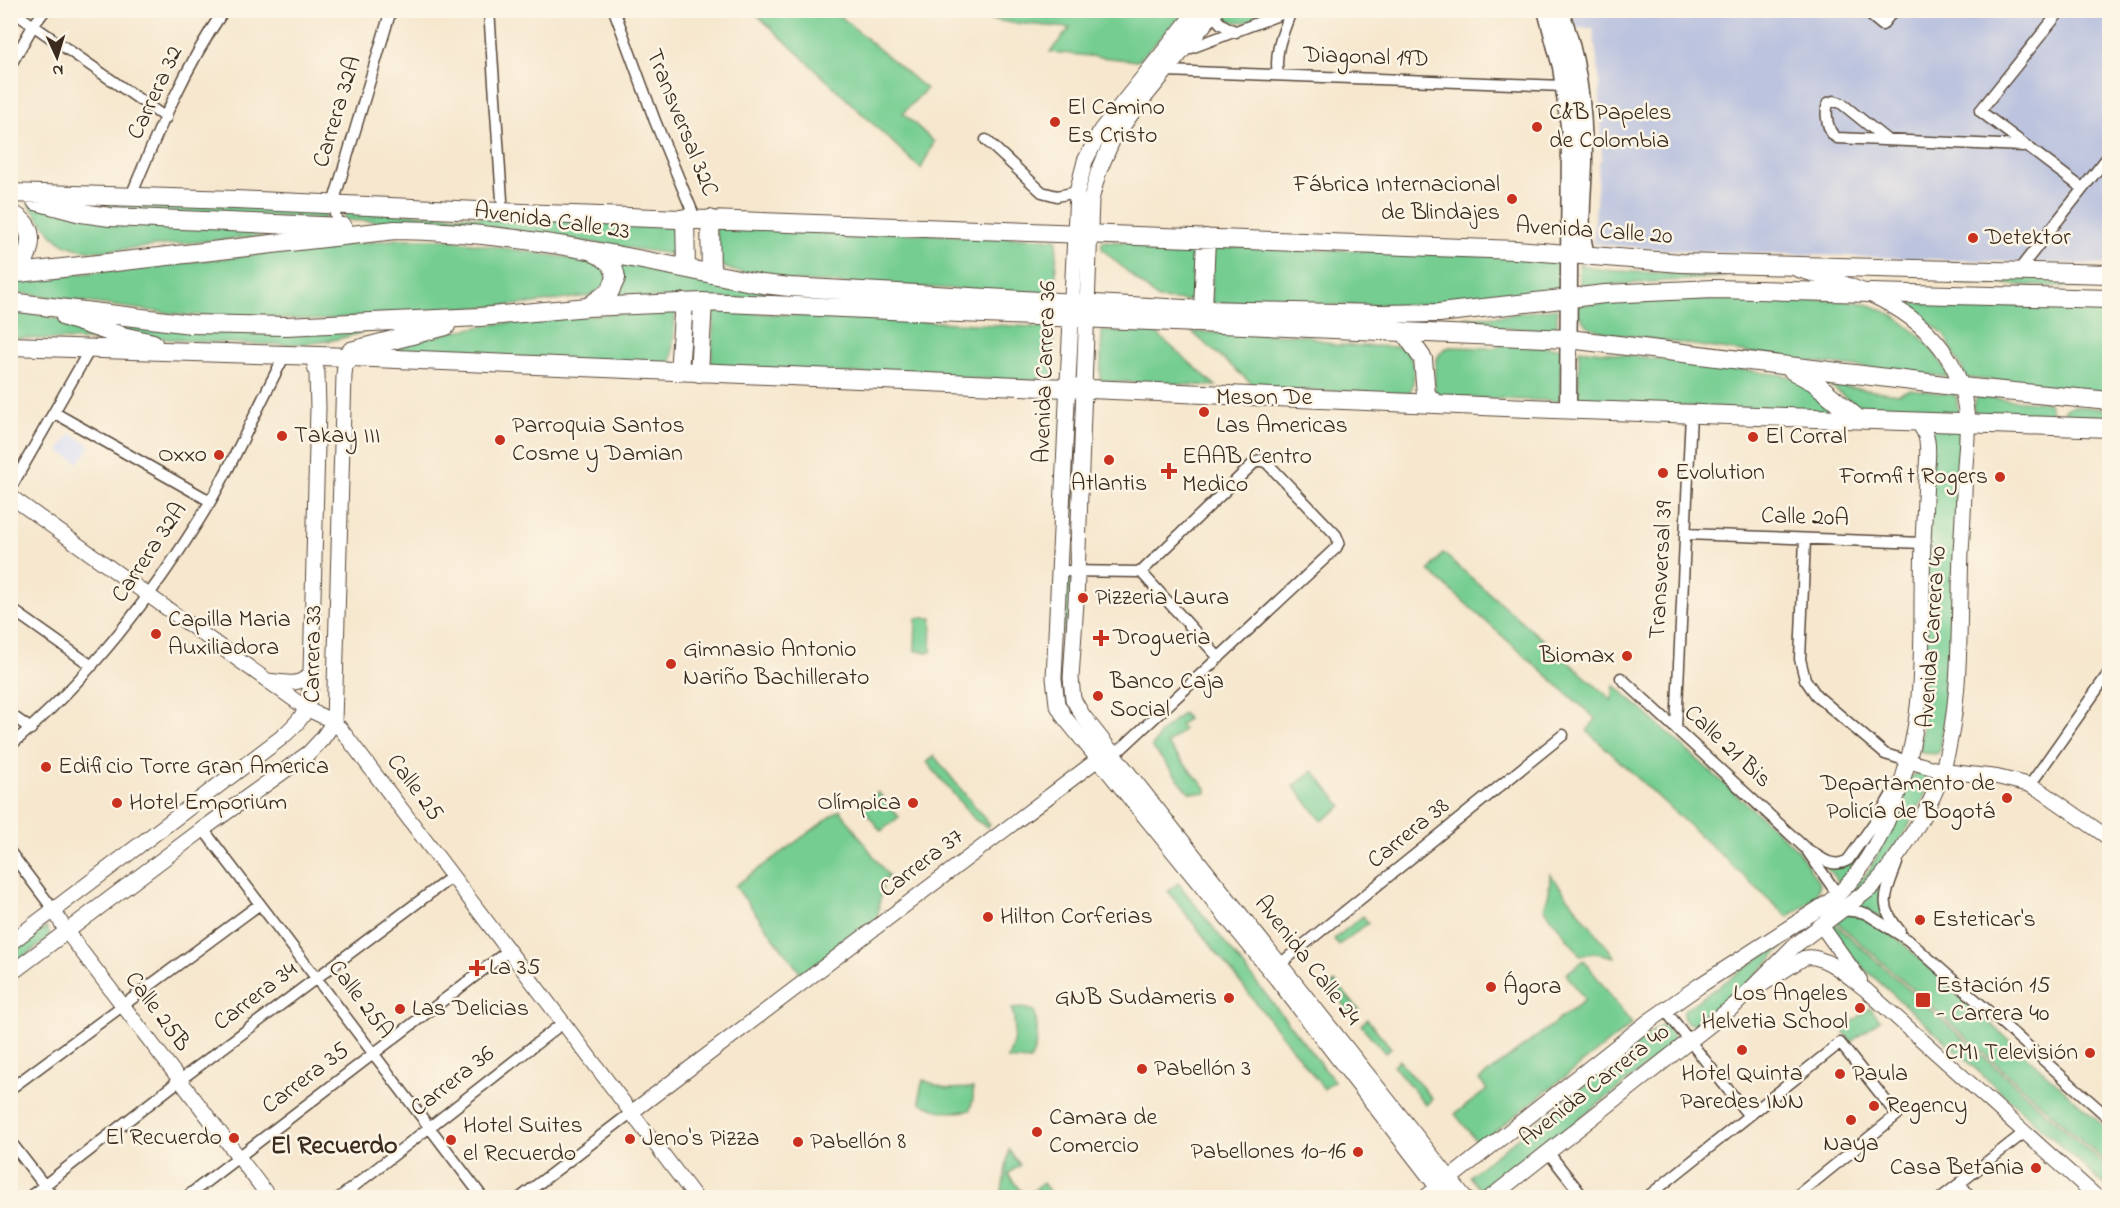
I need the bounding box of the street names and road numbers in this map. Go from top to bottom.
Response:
street label: Diagonal 19D [1302,38,1429,78]
street label: Carrera 32 [119,40,193,146]
street label: Transversal 32C [635,44,727,202]
street label: Carrera 32A [304,52,372,172]
street label: Avenida Calle 23 [472,194,632,250]
street label: Avenida Calle 20 [1514,209,1674,255]
street label: Avenida Carrera 36 [1025,280,1067,464]
street label: Carrera 32A [103,496,197,610]
street label: Transversal 39 [1641,499,1683,640]
street label: Calle 20A [1760,499,1850,537]
street label: Avenida Carrera 40 [1909,545,1957,729]
street label: Carrera 33 [296,605,332,703]
street label: Calle 21 Bis [1675,697,1779,797]
street label: Calle 25 [377,747,451,829]
street label: Carrera 38 [1360,790,1458,878]
street label: Carrera 37 [872,820,972,907]
street label: Avenida Calle 24 [1245,888,1369,1034]
street label: Carrera 34 [206,953,306,1040]
street label: Calle 25A [319,953,401,1047]
street label: Calle 25B [115,964,199,1060]
street label: Avenida Carrera 40 [1512,1016,1678,1156]
street label: Carrera 35 [255,1034,357,1124]
street label: Carrera 36 [403,1038,503,1126]

